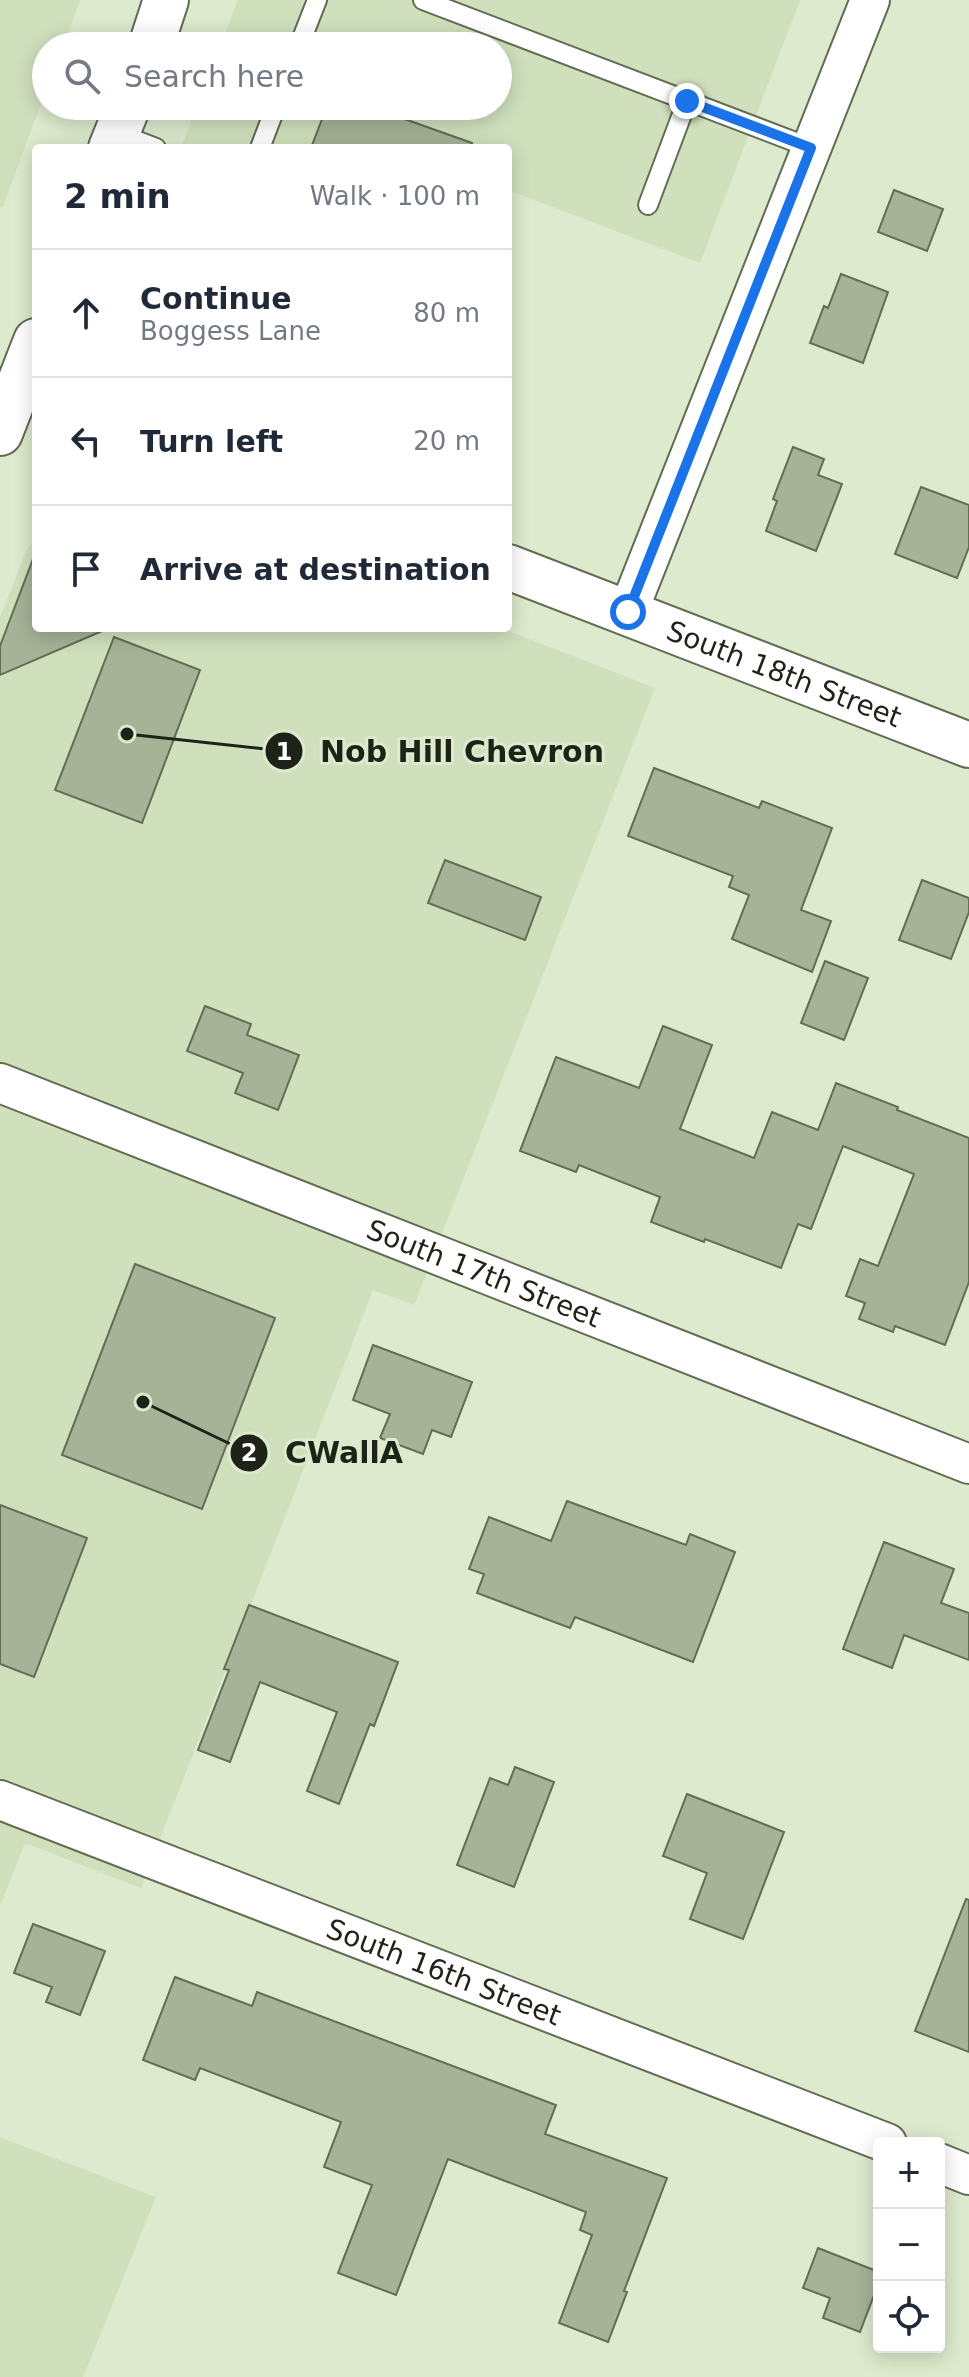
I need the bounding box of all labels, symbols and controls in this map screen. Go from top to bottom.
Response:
search box [32,32,512,120]
icon: search [60,54,104,98]
text: Search here [124,59,304,94]
route end [669,83,705,119]
text: 2 min [64,176,171,216]
text: Walk · 100 m [310,181,480,211]
text: Continue [140,281,292,316]
icon: ahead [64,291,108,335]
text: 80 m [413,298,480,328]
text: Boggess Lane [140,316,321,346]
icon: left [64,419,108,463]
text: Turn left [140,424,283,459]
text: 20 m [413,426,480,456]
icon: arrive [64,547,108,591]
text: Arrive at destination [140,552,491,587]
route start [610,594,646,630]
street label: South 18th Street [662,613,906,734]
callout: Nob Hill Chevron [264,724,621,778]
text: Nob Hill Chevron [320,734,604,769]
text: 1 [276,738,292,766]
street label: South 17th Street [362,1212,606,1334]
callout: CWallA [229,1426,419,1480]
text: CWallA [285,1435,404,1470]
text: 2 [241,1439,257,1467]
street label: South 16th Street [322,1911,566,2032]
map controls [873,2137,945,2353]
button: + [873,2137,945,2209]
button: − [873,2209,945,2281]
button: locate [873,2281,945,2353]

